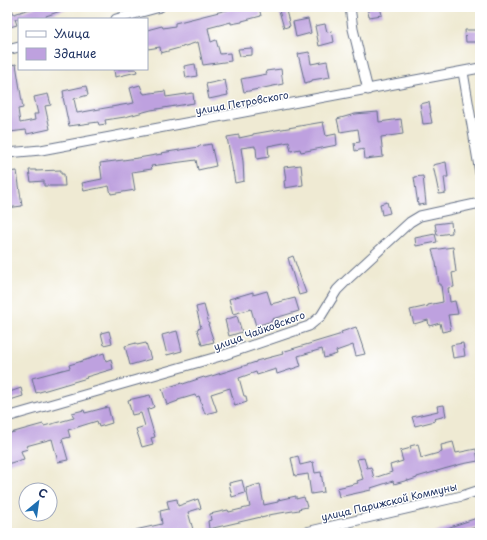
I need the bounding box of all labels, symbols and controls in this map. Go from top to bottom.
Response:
legend [18,18,148,70]
text: Улица [54,24,90,42]
text: Здание [54,44,96,62]
street label: улица Петровского [194,86,290,118]
street label: улица Чайковского [211,306,307,354]
street label: улица Парижской Коммуны [320,478,458,524]
north arrow [18,482,58,522]
text: С [35,483,51,502]

